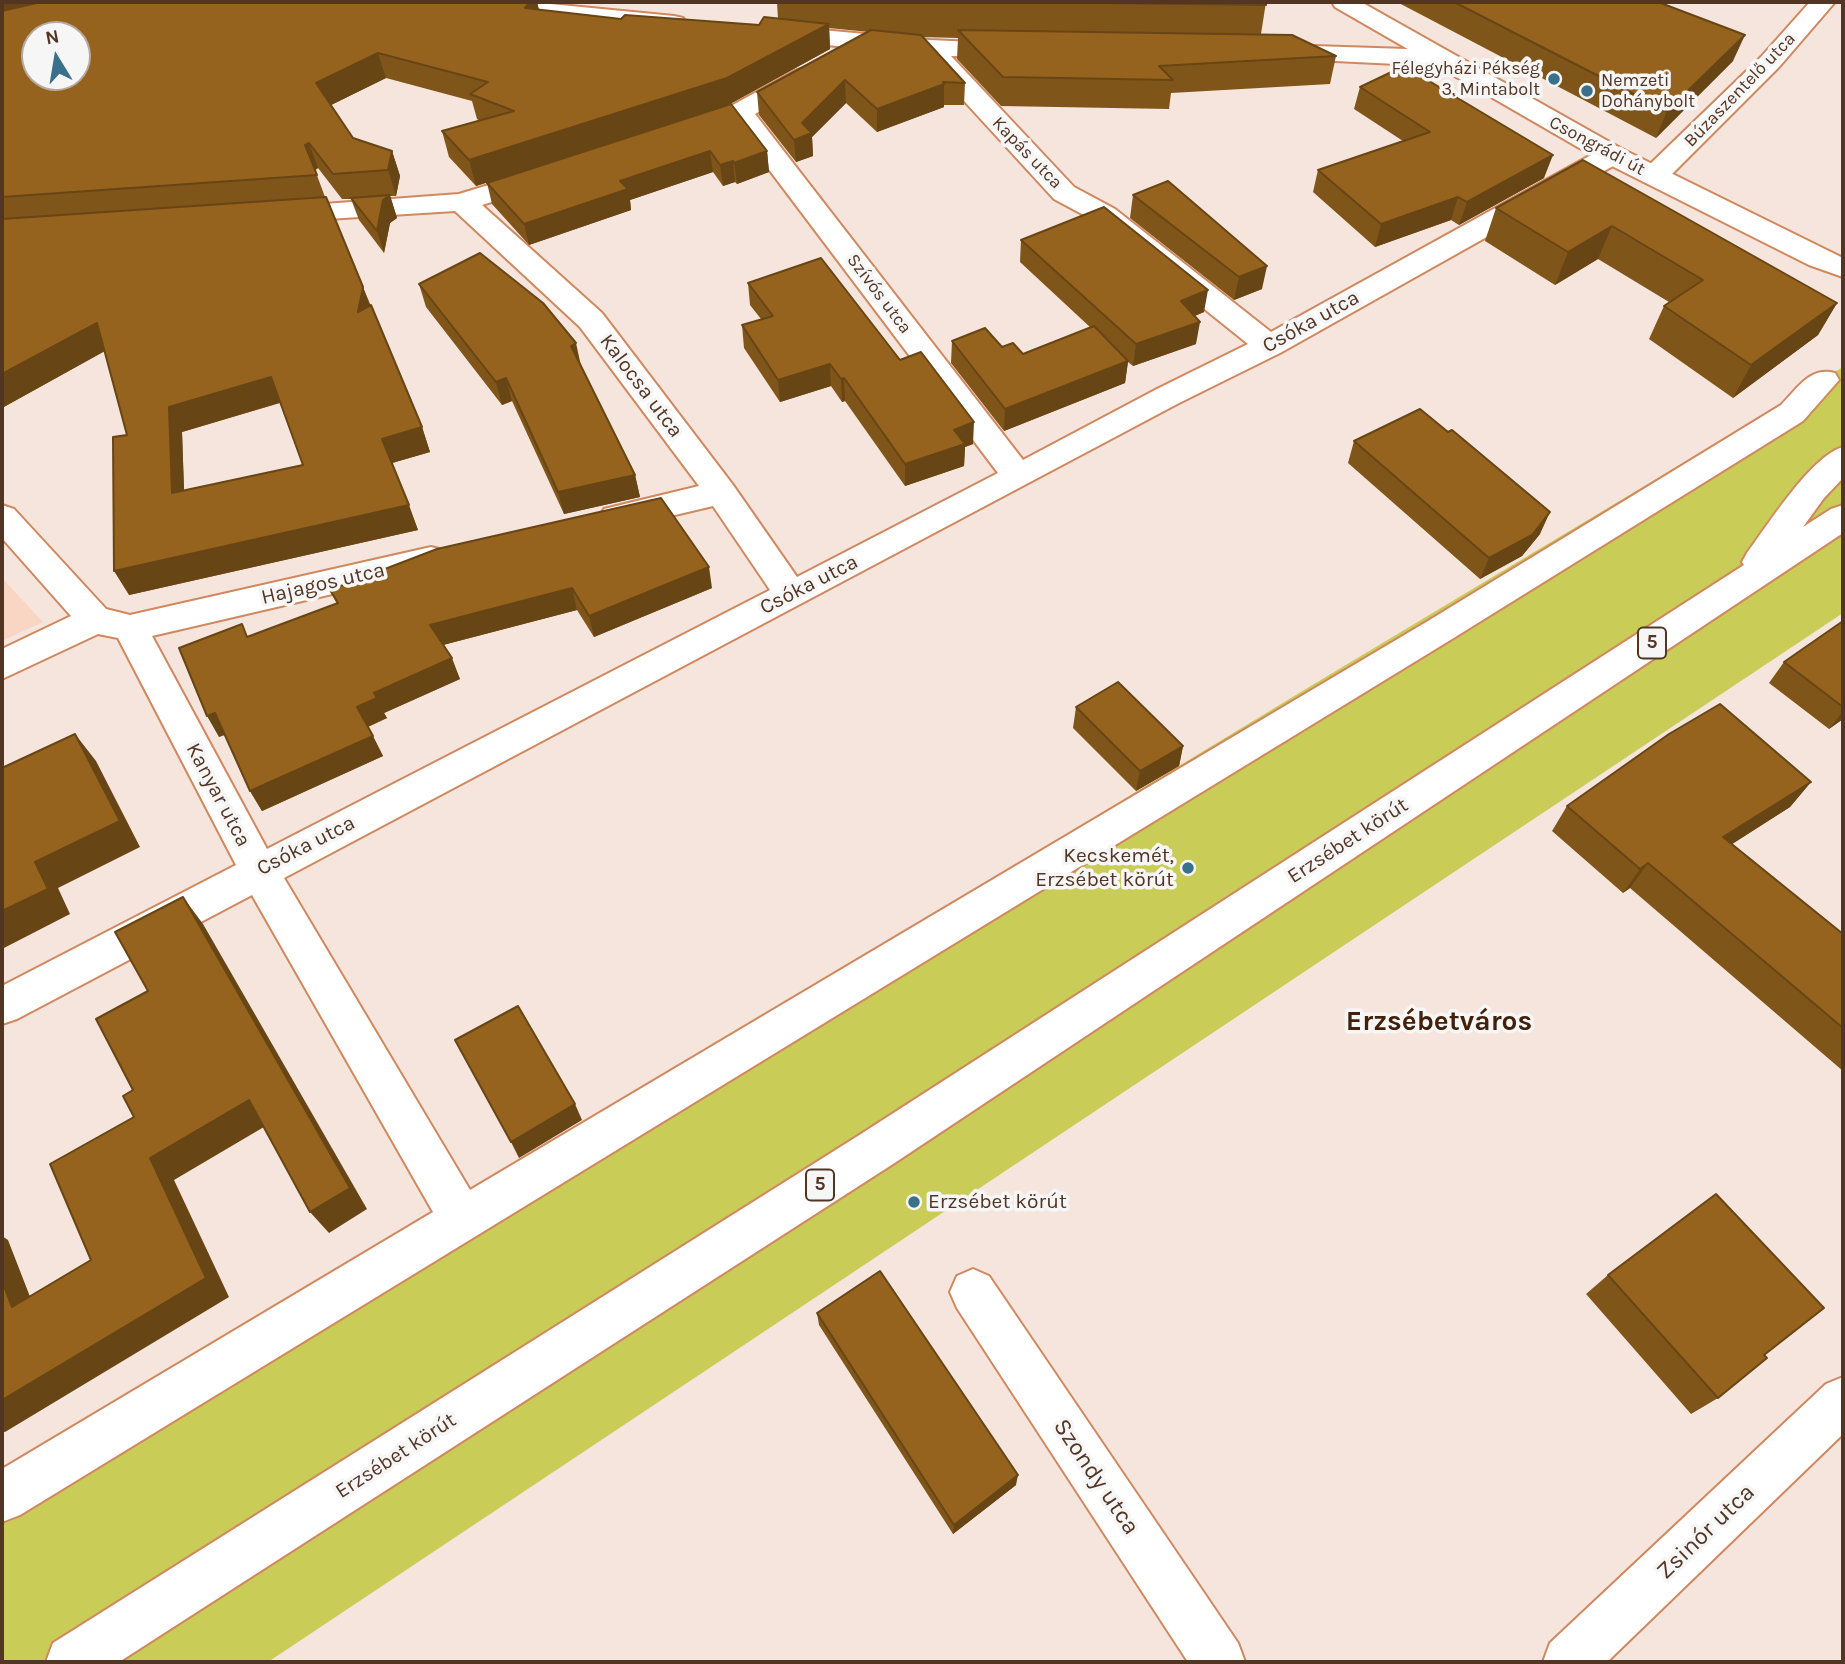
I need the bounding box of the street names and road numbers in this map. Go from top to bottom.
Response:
street label: Búzaszentelő utca [1680,28,1800,152]
street label: Kapás utca [987,112,1067,194]
street label: Csongrádi út [1545,112,1649,180]
street label: Szívós utca [842,250,916,338]
street label: Csóka utca [1258,285,1364,359]
street label: Kalocsa utca [594,329,688,443]
street label: Csóka utca [756,550,862,620]
street label: Hajagos utca [259,558,387,610]
road number: 5 [1638,628,1666,658]
street label: Kanyar utca [180,739,256,851]
street label: Erzsébet körút [1283,793,1413,889]
street label: Csóka utca [253,811,359,881]
road number: 5 [806,1170,834,1200]
street label: Erzsébet körút [331,1408,461,1504]
street label: Szondy utca [1047,1414,1145,1540]
street label: Zsinór utca [1651,1478,1761,1586]

